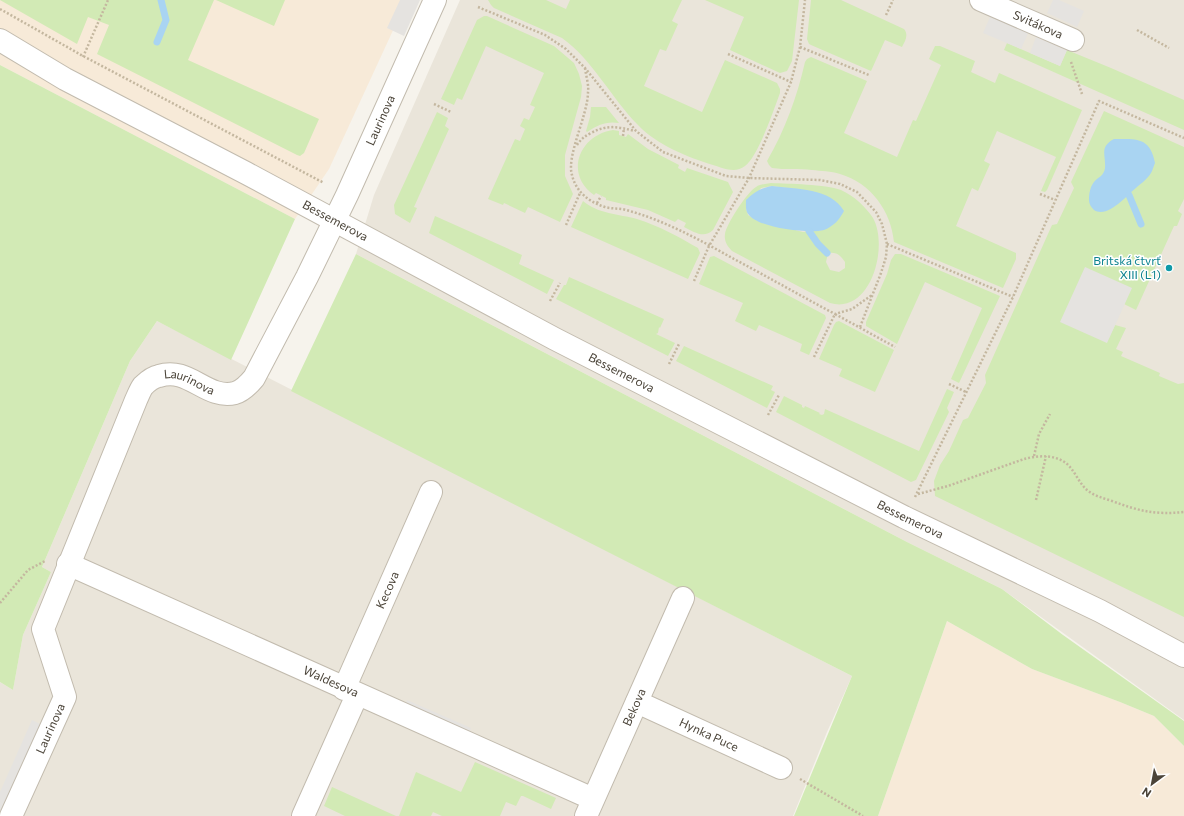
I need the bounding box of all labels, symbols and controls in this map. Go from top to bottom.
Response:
street label: Svitákova [1011,7,1065,41]
street label: Laurinova [362,92,397,147]
street label: Bessemerova [301,197,371,243]
place label: Britská čtvrť XIII (L1) [1093,253,1161,281]
marker: Britská čtvrť XIII (L1) [1164,263,1174,273]
street label: Bessemerova [587,349,657,395]
street label: Laurinova [163,366,217,397]
street label: Bessemerova [875,497,946,541]
street label: Kecova [372,569,401,611]
street label: Waldesova [301,662,361,699]
street label: Bekova [619,686,648,728]
street label: Laurinova [32,701,67,756]
street label: Hynka Puce [677,714,741,754]
north arrow [1132,764,1172,804]
text: N [1139,785,1153,801]

